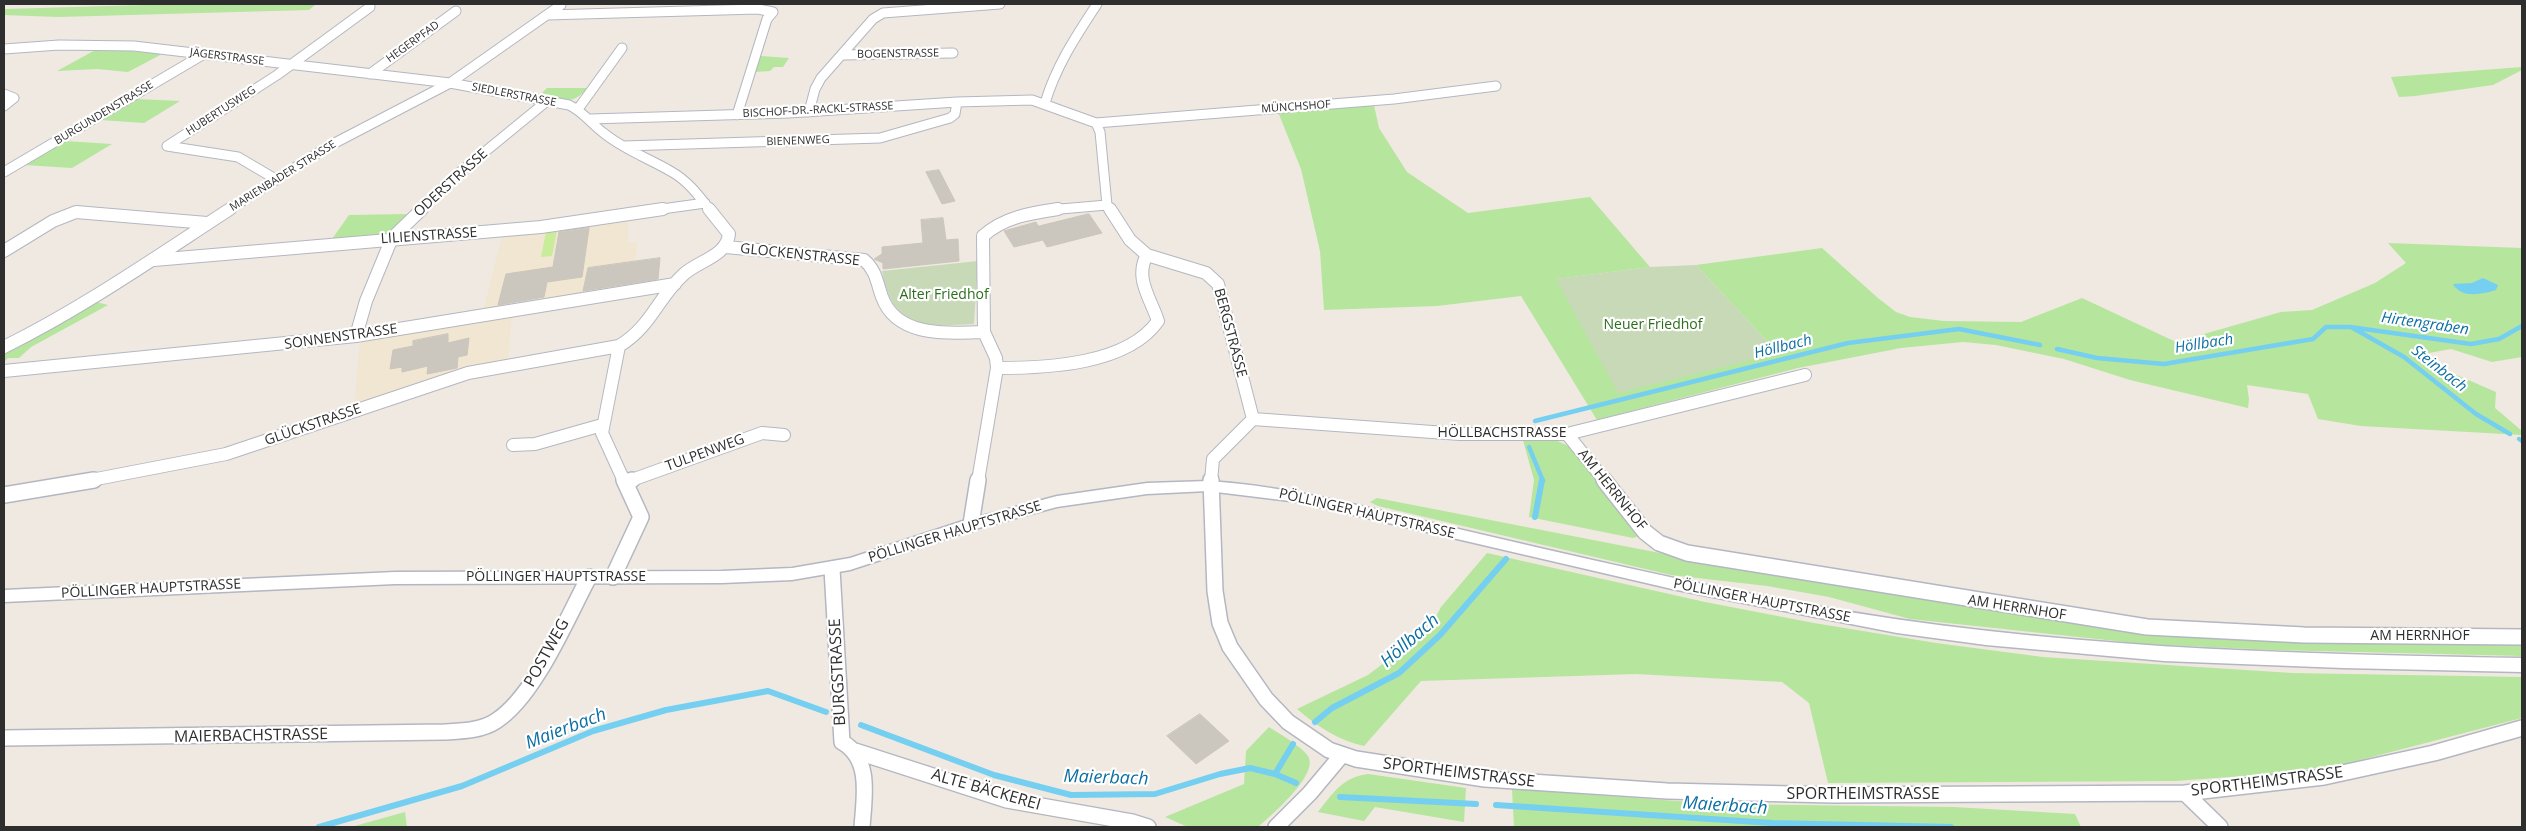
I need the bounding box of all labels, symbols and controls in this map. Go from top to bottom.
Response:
street label: HEGERPFAD [384,18,442,66]
street label: JÄGERSTRASSE [189,46,265,68]
street label: BOGENSTRASSE [857,47,939,61]
street label: BURGUNDENSTRASSE [52,78,156,148]
street label: SIEDLERSTRASSE [471,80,557,110]
street label: HUBERTUSWEG [184,84,258,138]
street label: MÜNCHSHOF [1261,98,1331,116]
street label: BISCHOF-DR.-RACKL-STRASSE [742,99,894,121]
street label: BIENENWEG [766,133,830,149]
street label: MARIENBADER STRASSE [227,138,339,214]
street label: ODERSTRASSE [411,145,491,221]
street label: LILIENSTRASSE [380,224,478,248]
street label: GLOCKENSTRASSE [739,240,861,270]
park label: Alter Friedhof [899,287,989,303]
street label: BERGSTRASSE [1210,287,1250,379]
water label: Hirtengraben [2380,309,2470,339]
park label: Neuer Friedhof [1604,317,1702,333]
street label: SONNENSTRASSE [283,321,399,353]
water label: Höllbach [1752,331,1814,363]
water label: Höllbach [2174,331,2234,357]
water label: Steinbach [2408,342,2470,396]
street label: GLÜCKSTRASSE [262,401,364,449]
street label: HÖLLBACHSTRASSE [1438,425,1566,441]
street label: TULPENWEG [663,431,747,475]
street label: AM HERRNHOF [1574,446,1650,534]
street label: PÖLLINGER HAUPTSTRASSE [1277,486,1457,542]
street label: PÖLLINGER HAUPTSTRASSE [866,498,1044,566]
street label: PÖLLINGER HAUPTSTRASSE [466,569,646,585]
street label: PÖLLINGER HAUPTSTRASSE [61,576,241,602]
street label: PÖLLINGER HAUPTSTRASSE [1672,576,1852,626]
street label: AM HERRNHOF [1967,592,2067,624]
water label: Höllbach [1376,610,1444,672]
street label: POSTWEG [520,616,574,690]
street label: BURGSTRASSE [826,618,850,726]
street label: AM HERRNHOF [2370,628,2470,644]
water label: Maierbach [522,704,610,754]
street label: MAIERBACHSTRASSE [174,725,328,747]
street label: SPORTHEIMSTRASSE [1382,754,1536,792]
street label: SPORTHEIMSTRASSE [2190,763,2344,801]
street label: ALTE BÄCKEREI [929,765,1043,815]
water label: Maierbach [1063,766,1149,790]
street label: SPORTHEIMSTRASSE [1786,784,1940,804]
water label: Maierbach [1682,792,1768,820]

